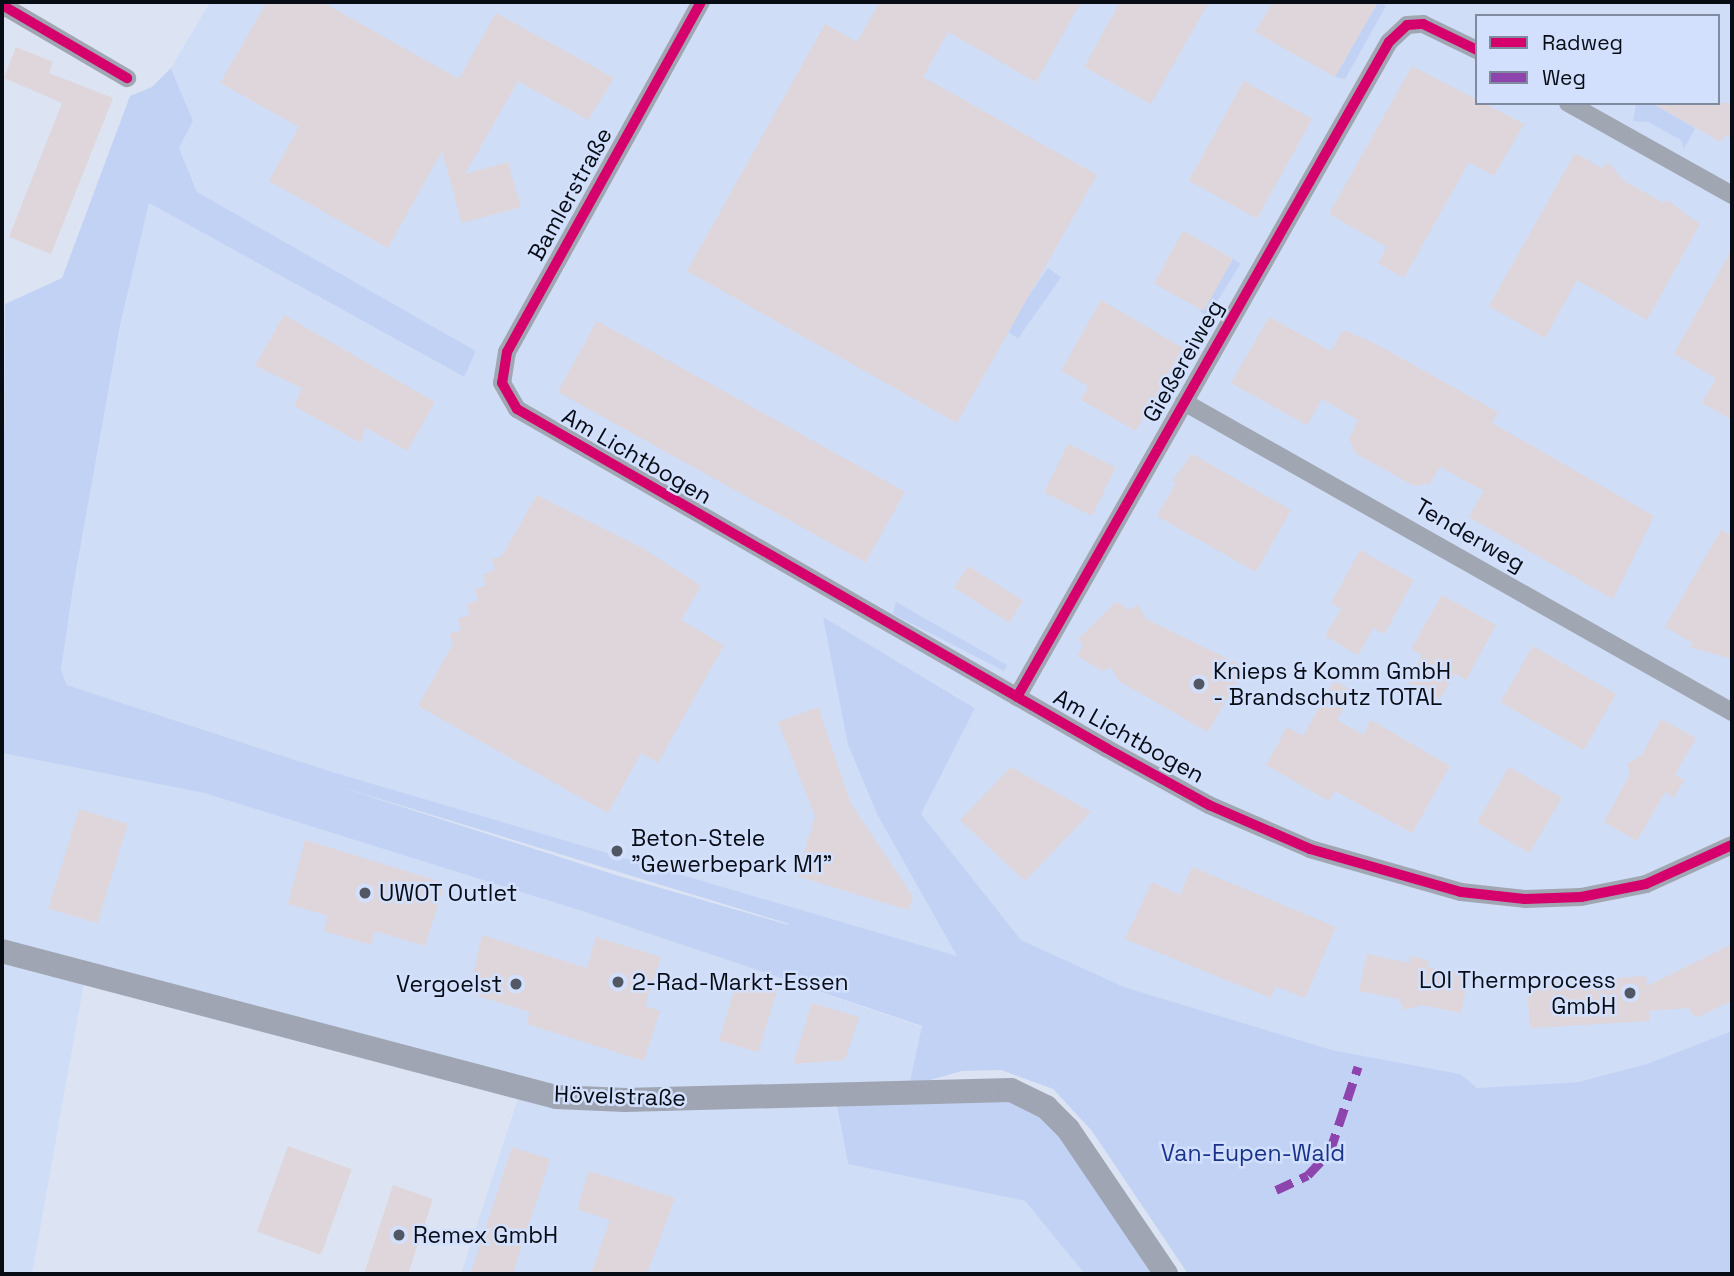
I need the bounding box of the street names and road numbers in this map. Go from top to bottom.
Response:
street label: Bamlerstraße [522,123,618,265]
street label: Gießereiweg [1137,295,1229,427]
street label: Am Lichtbogen [557,402,717,510]
street label: Tenderweg [1410,492,1530,578]
street label: Am Lichtbogen [1049,683,1209,789]
street label: Hövelstraße [554,1080,686,1112]

